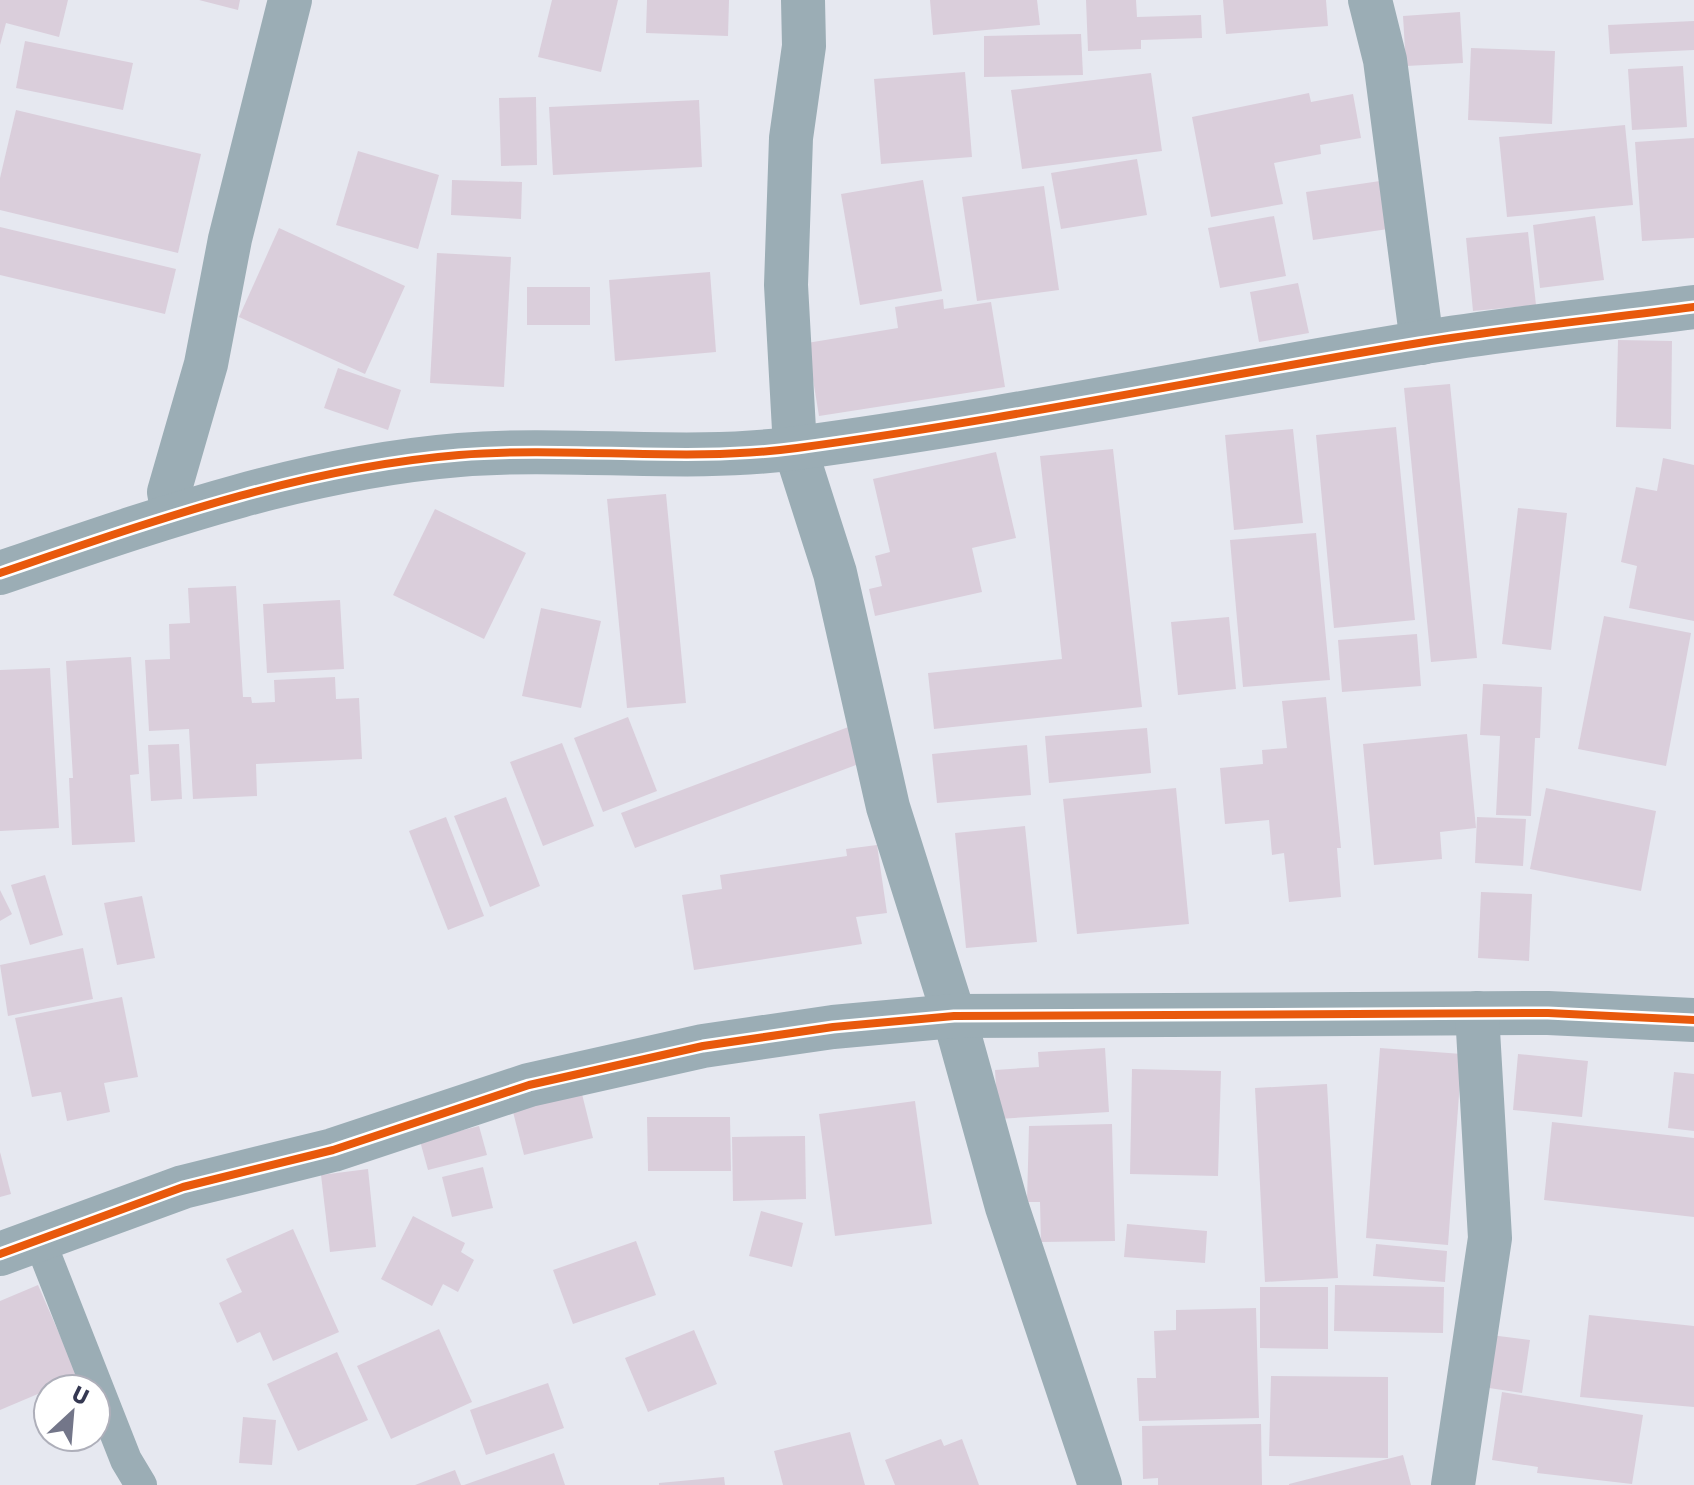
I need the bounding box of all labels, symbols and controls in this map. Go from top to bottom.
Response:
north arrow [32,1373,112,1453]
text: U [67,1377,95,1413]

